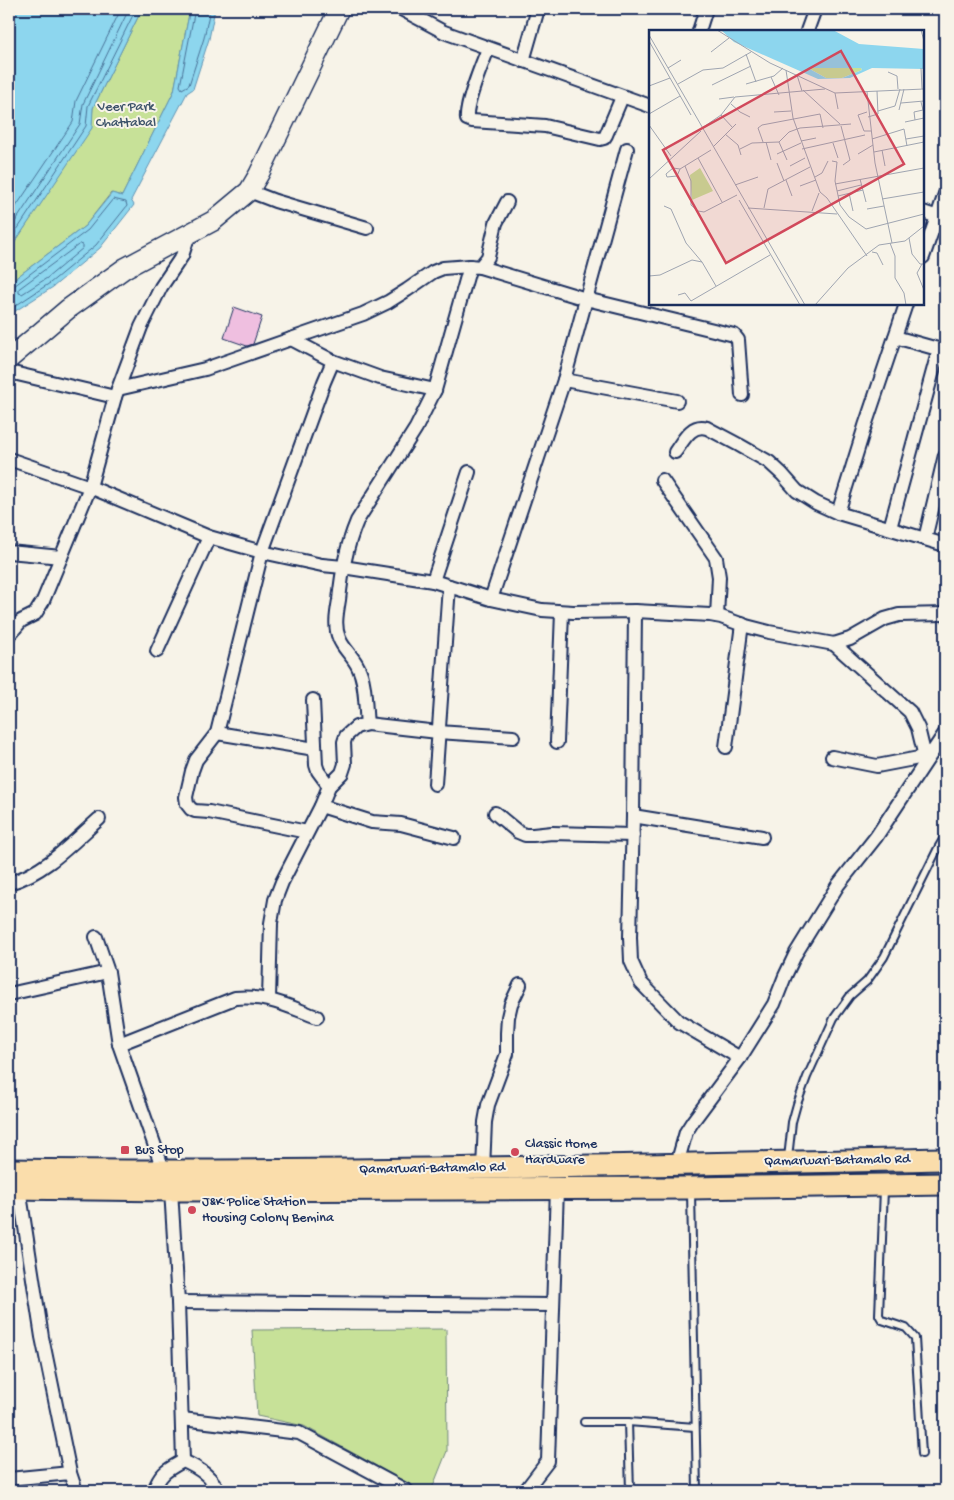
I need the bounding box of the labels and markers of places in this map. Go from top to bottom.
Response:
place label: Classic Home Hardware [525,1136,598,1169]
place label: Bus Stop [134,1142,184,1159]
marker: Bus Stop [119,1144,131,1156]
marker: Classic Home Hardware [509,1146,521,1158]
place label: J&K Police Station Housing Colony Bemina [202,1194,335,1227]
marker: J&K Police Station Housing Colony Bemina [186,1204,198,1216]

